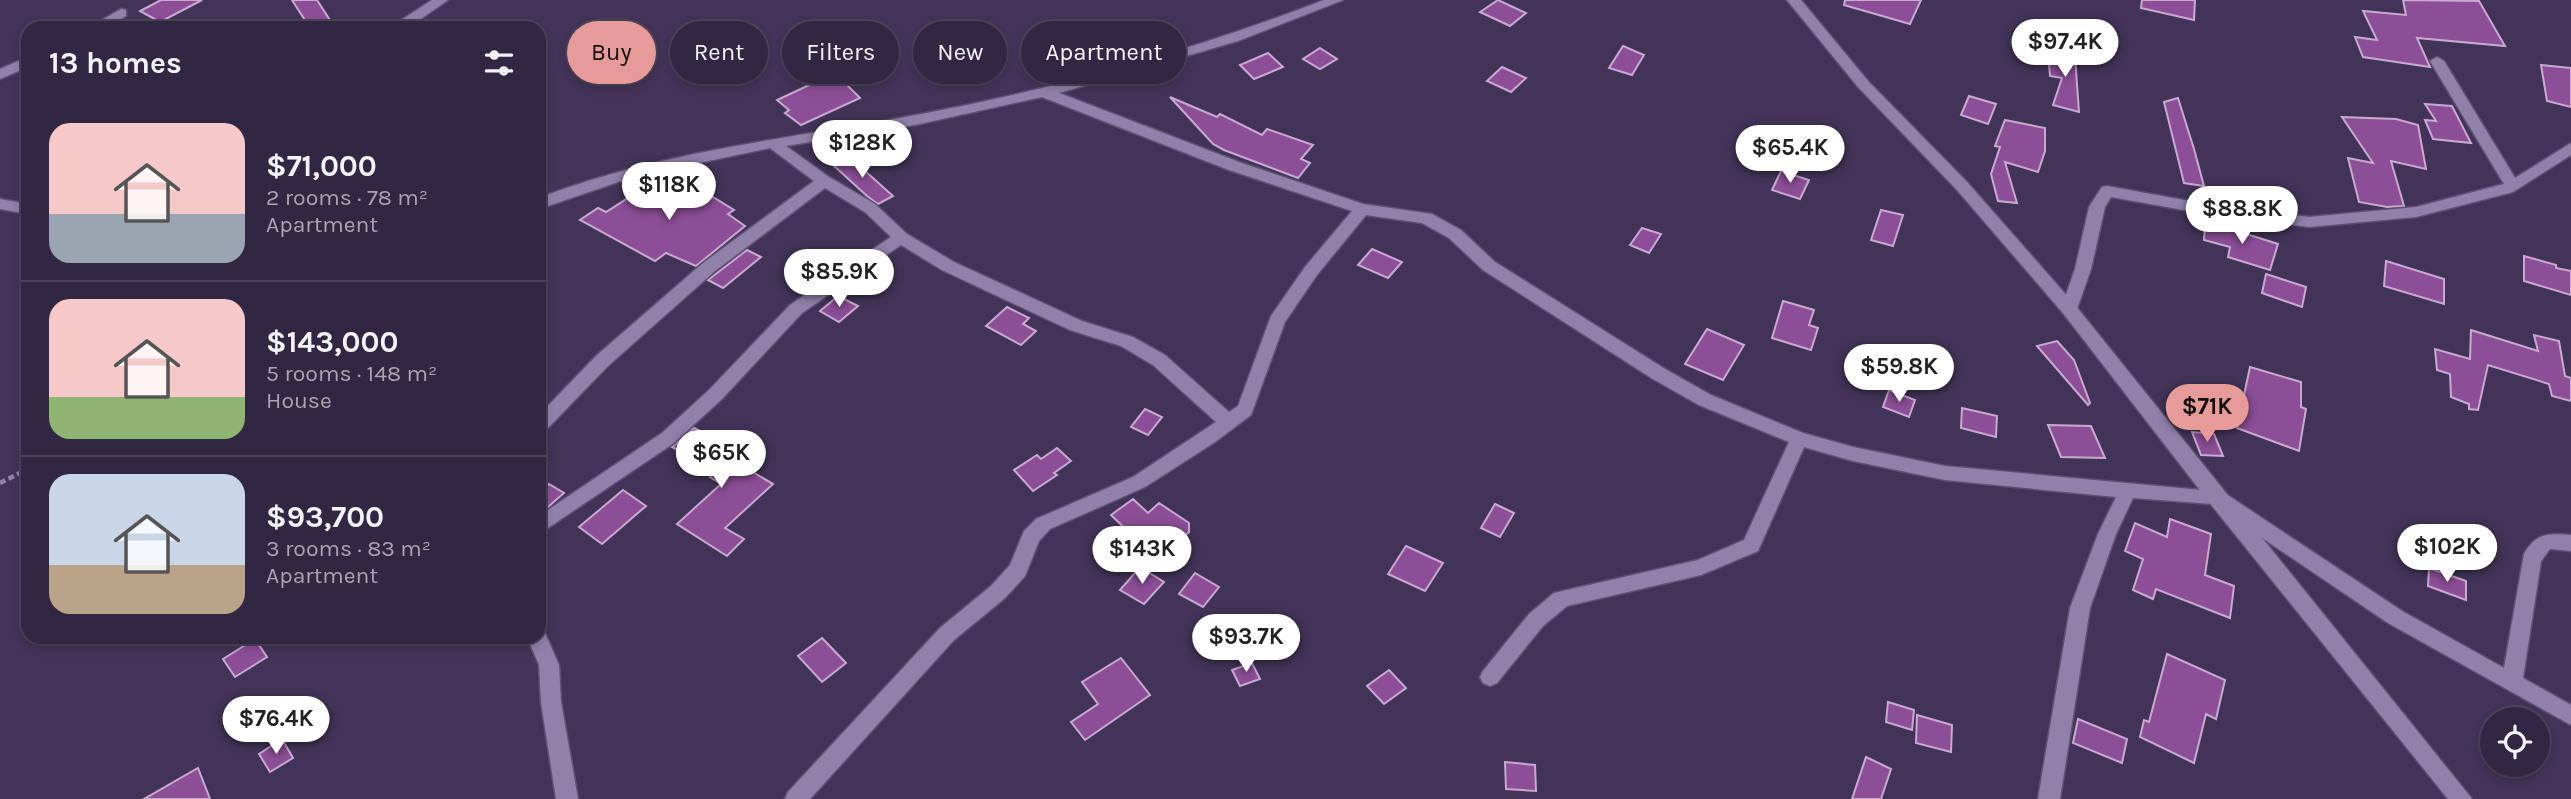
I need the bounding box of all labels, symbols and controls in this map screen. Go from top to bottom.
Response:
pin: $97.4K [2008,20,2122,79]
chip: Buy [567,21,656,84]
chip: Rent [670,21,768,84]
chip: Filters [782,21,899,84]
chip: New [913,21,1007,84]
chip: Apartment [1021,21,1186,84]
text: $97.4K [2028,28,2103,55]
icon: filters [480,44,518,82]
text: 13 homes [49,45,182,81]
pin: $128K [813,120,911,180]
pin: $65.4K [1733,125,1847,185]
text: $128K [828,129,896,156]
text: $65.4K [1752,134,1828,161]
text: $71,000 [266,148,377,184]
icon: home [105,151,189,235]
pin: $118K [620,162,718,222]
text: $118K [638,171,700,198]
text: 2 rooms · 78 m² [266,184,428,211]
pin: $88.8K [2185,187,2299,246]
text: $88.8K [2202,195,2282,222]
text: Apartment [266,211,378,238]
pin: $85.9K [782,250,896,309]
text: $85.9K [800,258,878,285]
text: $143,000 [266,324,398,360]
icon: home [105,327,189,411]
pin: $59.8K [1842,344,1956,404]
text: $59.8K [1860,353,1938,380]
text: 5 rooms · 148 m² [266,360,437,387]
pin: $71K [2166,384,2248,444]
text: House [266,387,332,414]
text: $71K [2182,393,2232,420]
pin: $65K [680,430,762,490]
text: $65K [692,439,750,466]
text: $93,700 [266,499,384,535]
icon: home [105,502,189,586]
pin: $102K [2398,524,2496,584]
pin: $143K [1093,526,1191,586]
text: $102K [2413,533,2481,560]
text: 3 rooms · 83 m² [266,535,431,562]
text: $143K [1108,535,1176,562]
text: Apartment [266,562,378,589]
pin: $93.7K [1189,614,1303,674]
text: $93.7K [1208,623,1284,650]
pin: $76.4K [219,696,333,756]
text: $76.4K [239,705,313,732]
map controls [2480,707,2550,777]
button: locate [2480,707,2550,777]

